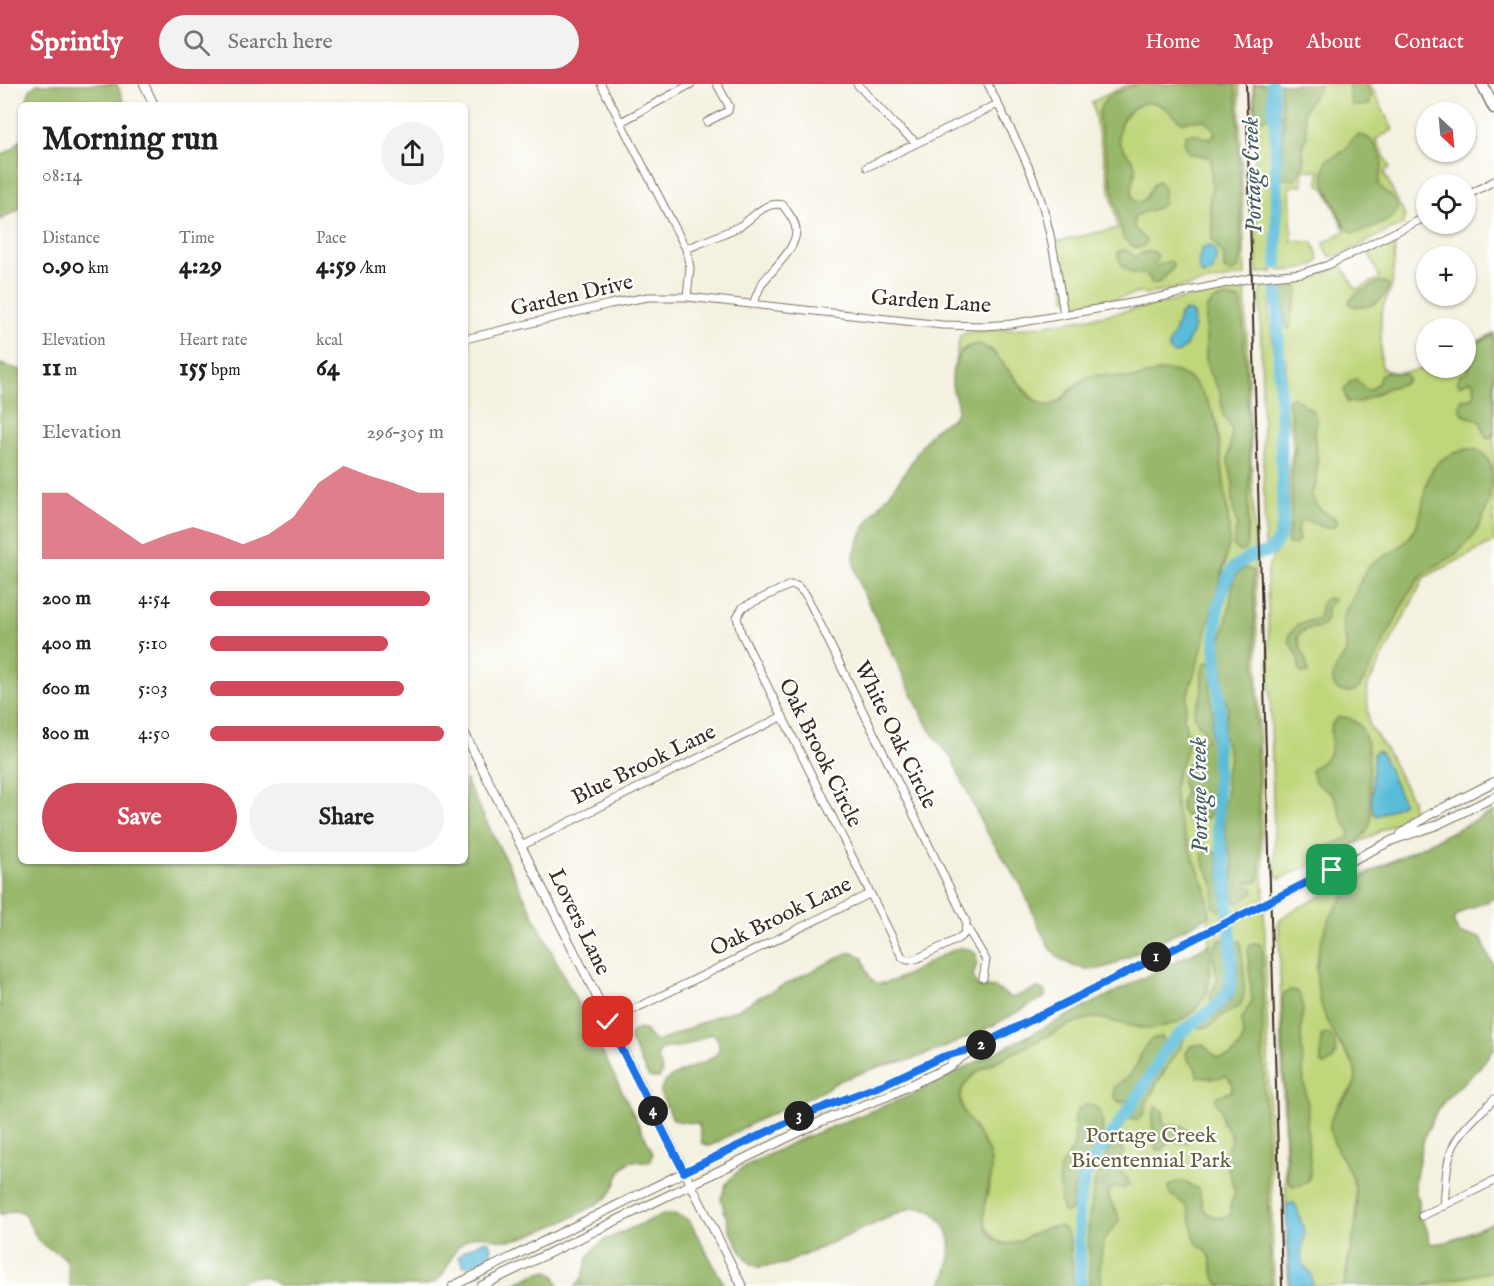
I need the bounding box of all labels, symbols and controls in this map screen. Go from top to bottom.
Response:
search box [159,15,579,69]
text: Sprintly [30,25,123,60]
icon: search [180,26,213,59]
text: Search here [228,28,333,56]
text: Home [1145,29,1200,56]
text: Map [1233,29,1273,56]
text: About [1306,29,1361,56]
text: Contact [1394,29,1464,56]
north arrow [1416,102,1476,162]
map controls [1416,102,1476,378]
water label: Portage Creek [1235,116,1271,234]
text: Morning run [42,119,218,161]
button: share [381,122,444,185]
text: 08:14 [42,163,82,188]
button: locate [1416,174,1476,234]
text: Distance [42,229,100,249]
text: Time [179,229,215,249]
text: Pace [316,229,346,249]
button: + [1416,246,1476,306]
text: 0.90 [42,249,84,282]
text: 4:29 [179,249,222,282]
text: 4:59 [316,249,356,282]
text: km [84,259,109,279]
text: /km [356,259,386,279]
street label: Garden Drive [508,268,636,324]
street label: Garden Lane [870,284,992,320]
button: − [1416,318,1476,378]
text: Elevation [42,331,105,351]
text: Heart rate [179,331,247,351]
text: kcal [316,331,343,351]
text: 11 [42,351,61,384]
text: 155 [179,351,208,384]
text: 64 [316,351,340,384]
text: m [61,361,77,381]
text: bpm [208,361,241,381]
text: Elevation [42,420,121,445]
text: 296–305 m [366,420,444,445]
text: 200 m [42,586,91,611]
text: 4:54 [138,586,170,611]
text: 400 m [42,631,91,656]
text: 5:10 [138,631,168,656]
street label: White Oak Circle [847,656,943,814]
street label: Oak Brook Circle [772,674,868,832]
text: 600 m [42,676,90,701]
text: 5:03 [138,676,168,701]
street label: Blue Brook Lane [567,718,721,812]
text: 800 m [42,721,89,746]
text: 4:50 [138,721,170,746]
water label: Portage Creek [1183,736,1217,853]
button: Save [42,783,237,852]
button: Share [249,783,444,852]
pin [1306,844,1357,895]
icon: arrive [1315,853,1348,886]
street label: Lovers Lane [541,864,617,980]
street label: Oak Brook Lane [706,871,856,963]
pin: 1 [1141,942,1171,972]
text: 1 [1153,947,1159,967]
pin [582,996,633,1047]
icon: check [591,1005,624,1038]
pin: 2 [966,1030,996,1060]
text: 2 [977,1035,985,1055]
pin: 4 [638,1096,668,1126]
text: 4 [649,1101,657,1121]
pin: 3 [784,1101,814,1131]
text: 3 [796,1106,802,1126]
park label: Portage Creek Bicentennial Park [1071,1122,1232,1175]

